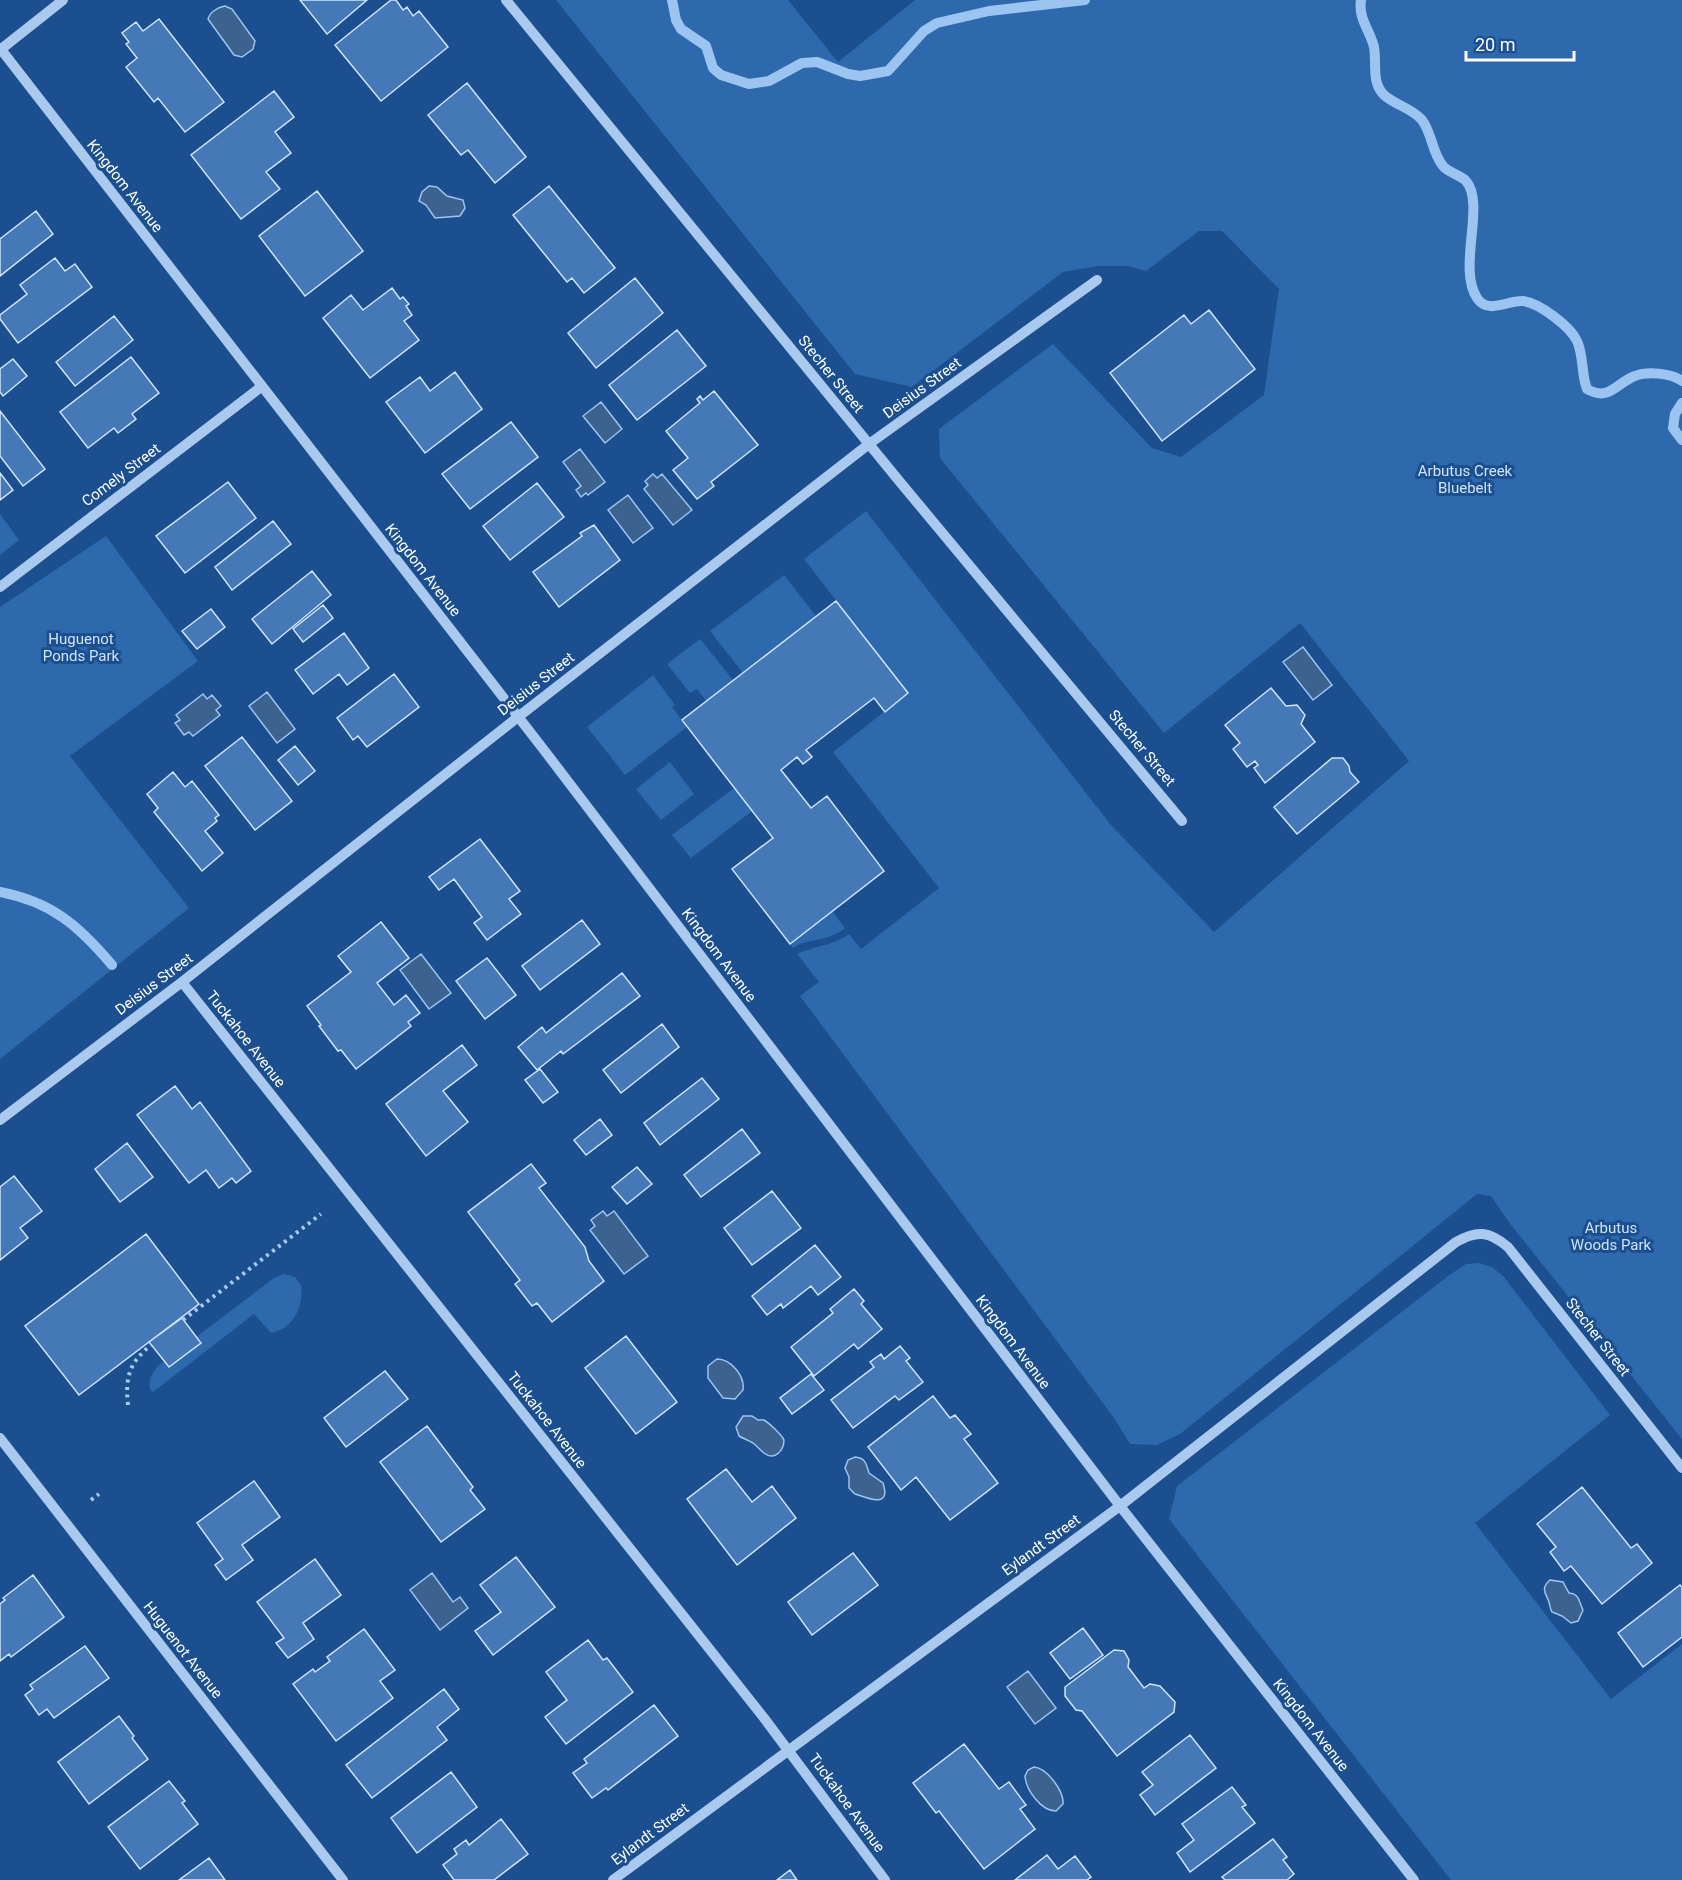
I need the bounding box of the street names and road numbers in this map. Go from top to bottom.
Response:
street label: Kingdom Avenue [83,136,167,236]
street label: Stecher Street [794,332,868,416]
street label: Deisius Street [879,354,965,422]
street label: Comely Street [78,440,164,510]
street label: Kingdom Avenue [381,520,465,620]
street label: Deisius Street [494,648,578,719]
street label: Stecher Street [1105,706,1179,790]
street label: Kingdom Avenue [678,905,760,1005]
street label: Deisius Street [112,949,196,1019]
street label: Tuckahoe Avenue [203,987,289,1091]
street label: Kingdom Avenue [972,1292,1054,1392]
street label: Stecher Street [1562,1294,1634,1380]
street label: Tuckahoe Avenue [504,1368,590,1472]
street label: Eylandt Street [998,1511,1084,1579]
street label: Huguenot Avenue [140,1598,226,1702]
street label: Kingdom Avenue [1269,1675,1353,1775]
street label: Tuckahoe Avenue [805,1750,889,1856]
street label: Eylandt Street [608,1799,692,1869]

